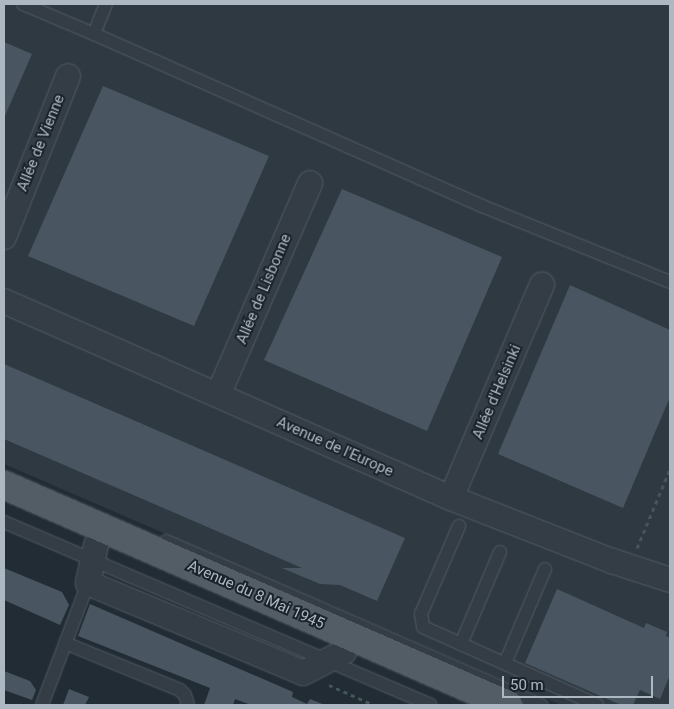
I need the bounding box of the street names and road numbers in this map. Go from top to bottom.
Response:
street label: Allée de Vienne [13,92,69,194]
street label: Allée de Lisbonne [233,231,295,347]
street label: Allée d'Helsinki [469,342,525,442]
street label: Avenue de l'Europe [274,413,396,481]
street label: Avenue du 8 Mai 1945 [185,557,327,633]

